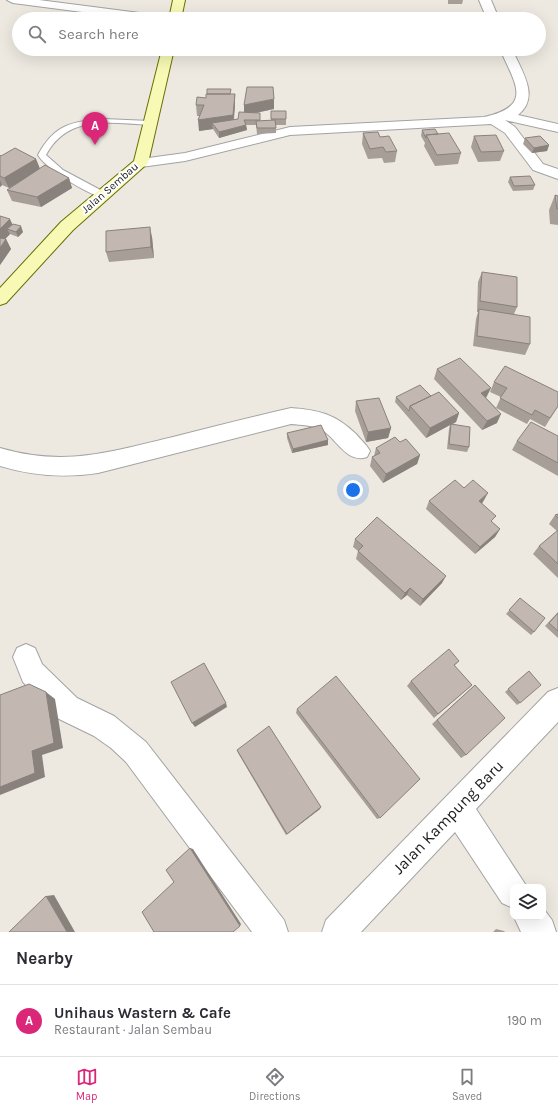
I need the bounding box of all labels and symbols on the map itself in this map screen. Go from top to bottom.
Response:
pin: A [82,112,108,145]
street label: Jalan Sembau [79,160,141,216]
your location [343,480,363,500]
street label: Jalan Kampung Baru [389,756,507,878]

